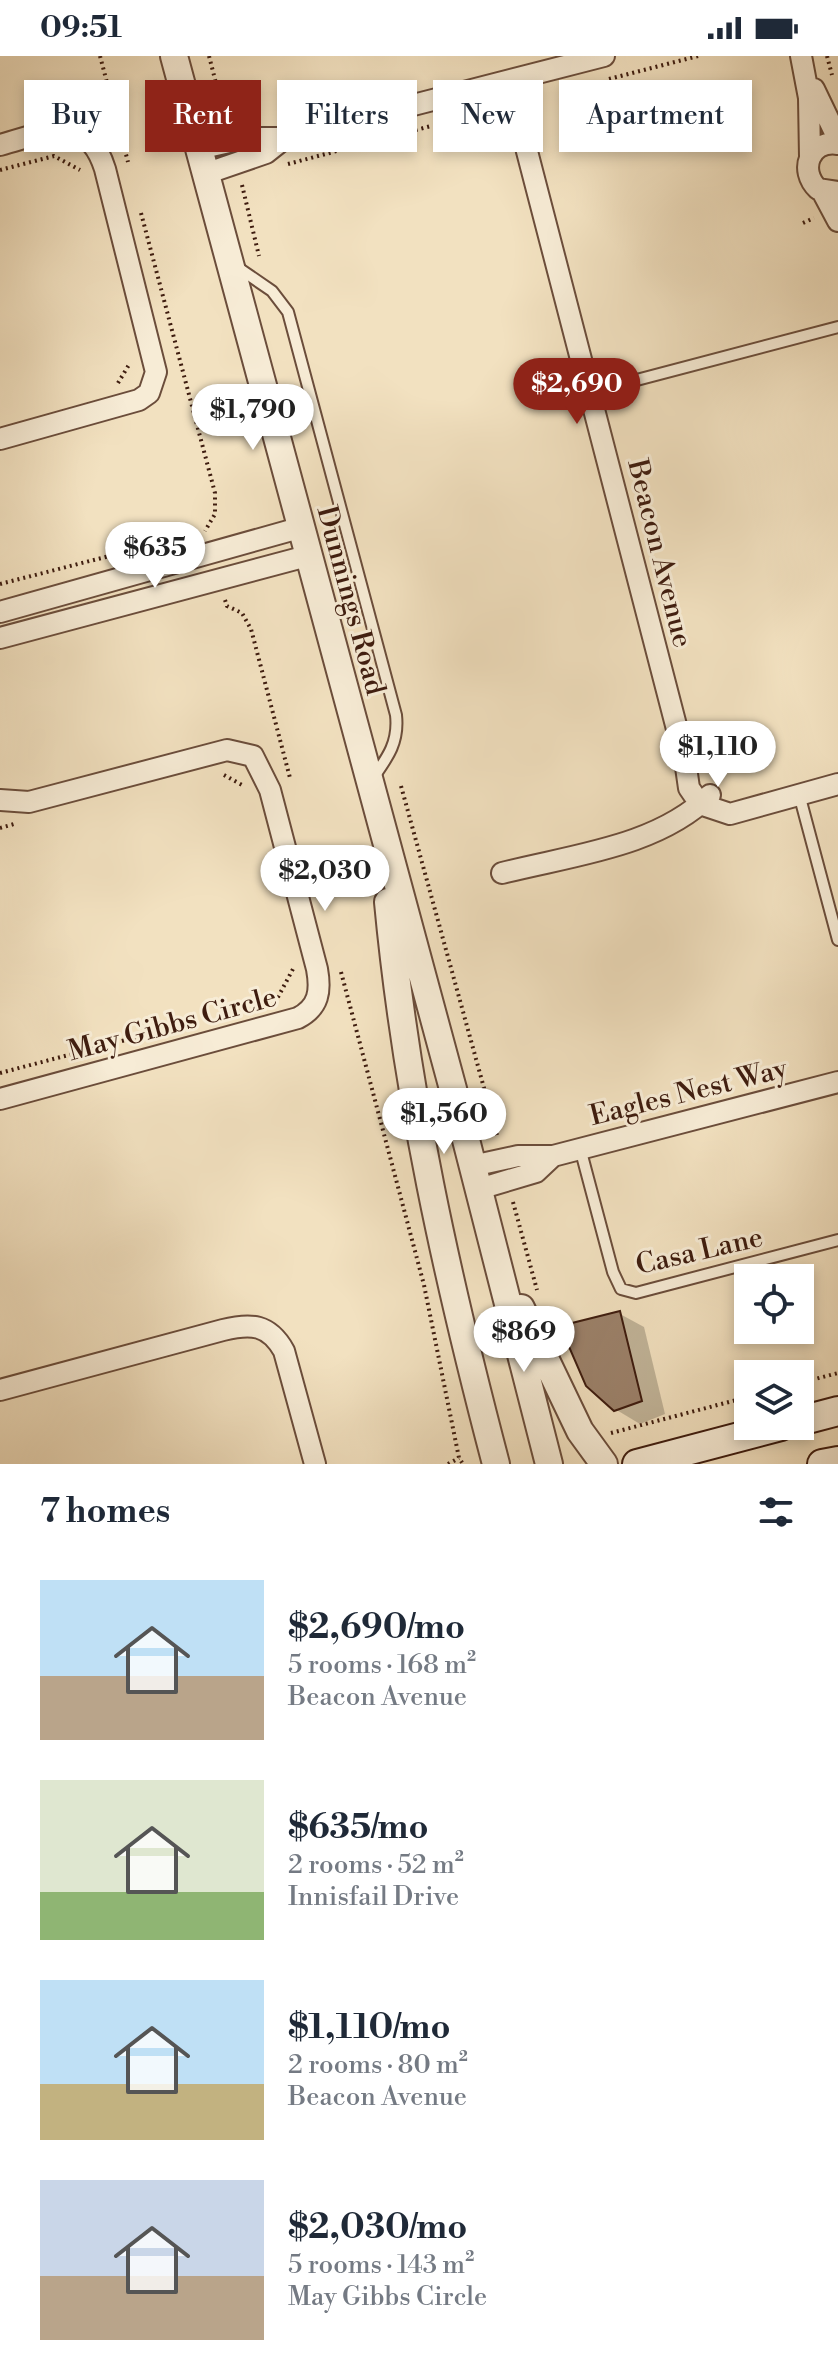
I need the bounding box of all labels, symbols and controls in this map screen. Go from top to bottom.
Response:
text: 09:51 [40,9,122,47]
chip: Buy [24,80,129,152]
chip: Rent [145,80,261,152]
chip: Filters [277,80,417,152]
chip: New [433,80,543,152]
chip: Apartment [559,80,752,152]
pin: $2,690 [512,358,642,426]
text: $2,690 [531,368,623,400]
pin: $1,790 [188,384,318,452]
text: $1,790 [210,394,296,426]
street label: Beacon Avenue [619,455,700,651]
street label: Dunnings Road [308,502,393,699]
pin: $635 [108,522,202,590]
text: $635 [123,532,187,564]
pin: $1,110 [653,721,783,789]
text: $1,110 [678,731,758,763]
pin: $2,030 [260,845,390,913]
text: $2,030 [278,855,372,887]
street label: May Gibbs Circle [64,980,281,1069]
street label: Eagles Nest Way [586,1051,791,1134]
pin: $1,560 [379,1088,509,1156]
text: $1,560 [400,1098,488,1130]
street label: Casa Lane [632,1220,766,1283]
map controls [734,1264,814,1440]
button: locate [734,1264,814,1344]
pin: $869 [477,1306,571,1374]
text: $869 [492,1316,556,1348]
button: layers [734,1360,814,1440]
icon: filters [754,1490,798,1534]
text: 7 homes [40,1491,170,1533]
text: $2,690/mo [288,1607,465,1649]
icon: home [104,1612,200,1708]
text: 5 rooms · 168 m² [288,1649,476,1681]
text: Beacon Avenue [288,1681,467,1713]
text: $635/mo [288,1807,429,1849]
icon: home [104,1812,200,1908]
text: 2 rooms · 52 m² [288,1849,464,1881]
text: Innisfail Drive [288,1881,459,1913]
text: $1,110/mo [288,2007,451,2049]
icon: home [104,2012,200,2108]
text: 2 rooms · 80 m² [288,2049,468,2081]
text: Beacon Avenue [288,2081,467,2113]
text: $2,030/mo [288,2207,467,2249]
icon: home [104,2212,200,2308]
text: 5 rooms · 143 m² [288,2249,474,2281]
text: May Gibbs Circle [288,2281,487,2313]

